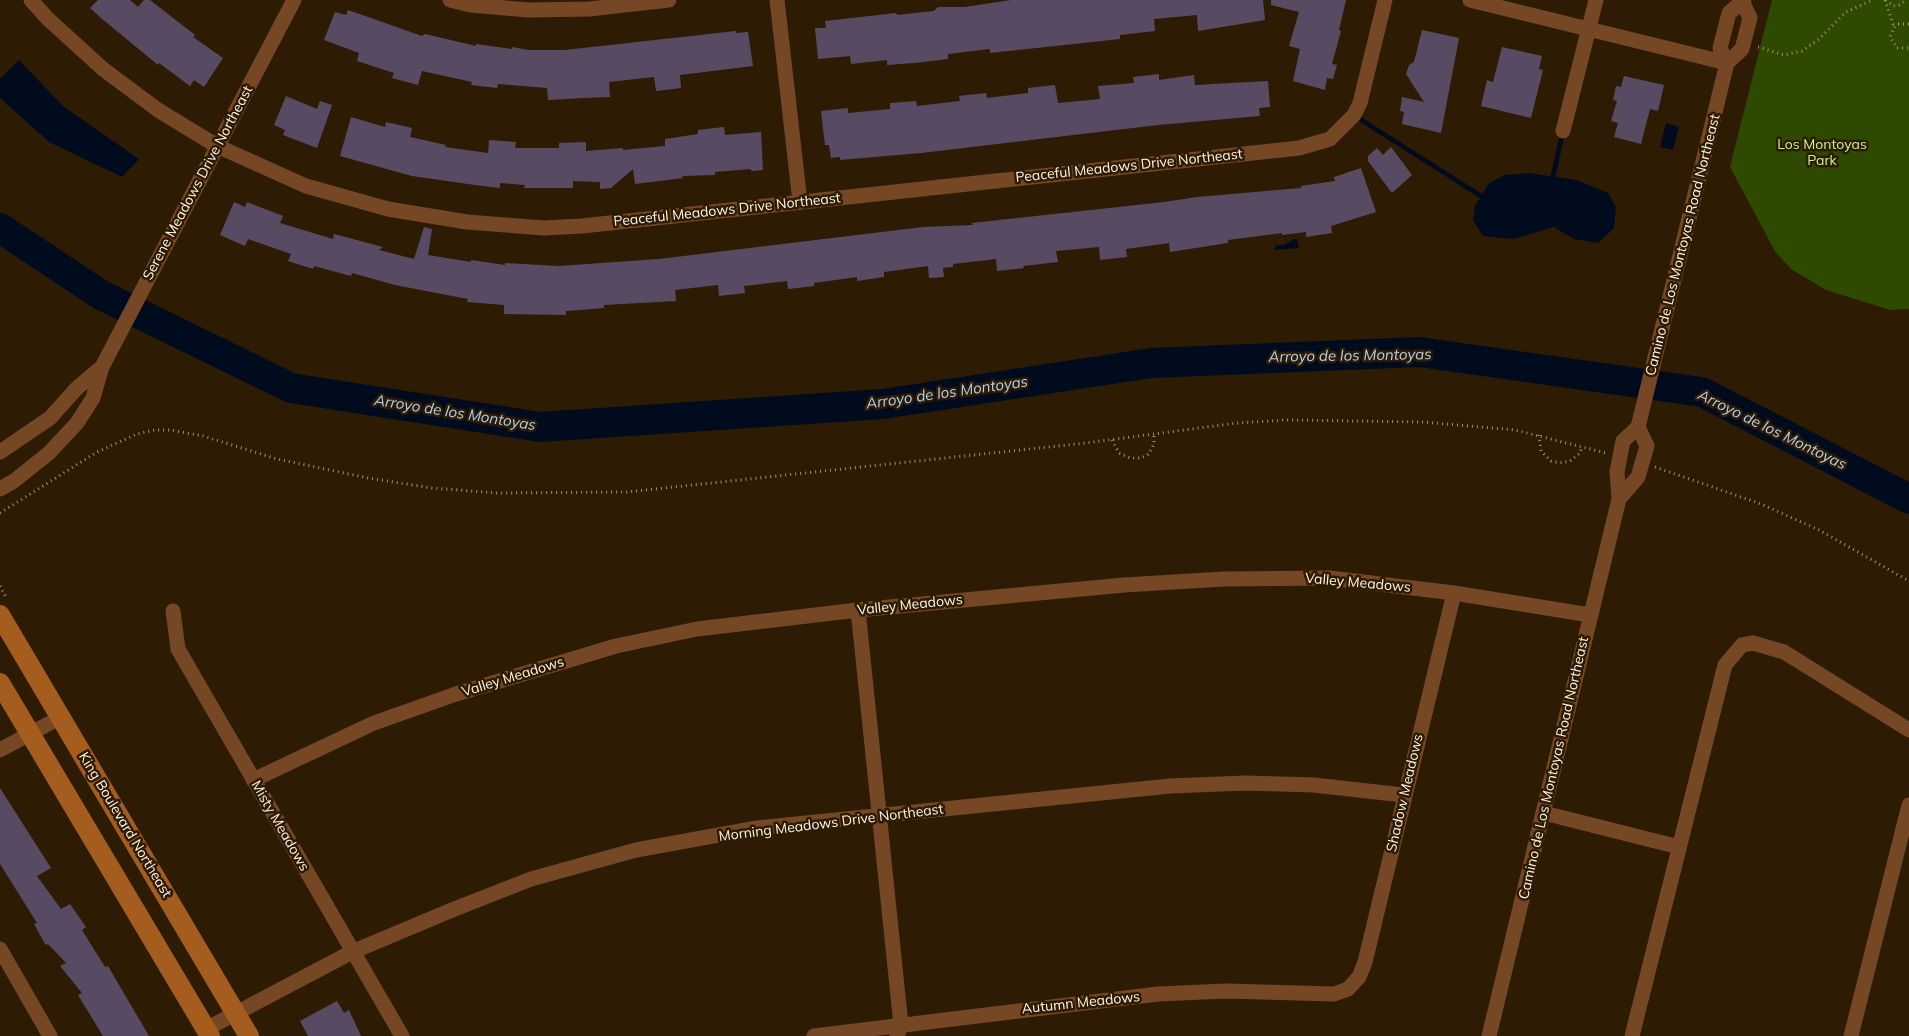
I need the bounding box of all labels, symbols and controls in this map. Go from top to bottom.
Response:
street label: Serene Meadows Drive Northeast [139,83,257,283]
street label: Camino de Los Montoyas Road Northeast [1642,112,1724,378]
park label: Los Montoyas Park [1777,137,1867,170]
street label: Peaceful Meadows Drive Northeast [1015,146,1243,186]
street label: Peaceful Meadows Drive Northeast [613,190,841,230]
water label: Arroyo de los Montoyas [1268,346,1432,366]
water label: Arroyo de los Montoyas [865,373,1029,413]
water label: Arroyo de los Montoyas [1695,386,1849,474]
water label: Arroyo de los Montoyas [373,391,537,435]
street label: Valley Meadows [1305,570,1411,596]
street label: Valley Meadows [856,591,964,619]
street label: Camino de Los Montoyas Road Northeast [1516,635,1592,901]
street label: Valley Meadows [460,653,566,701]
street label: Shadow Meadows [1383,732,1427,854]
street label: King Boulevard Northeast [75,749,175,901]
street label: Misty Meadows [247,778,313,874]
street label: Morning Meadows Drive Northeast [718,801,944,845]
street label: Autumn Meadows [1021,988,1141,1018]

